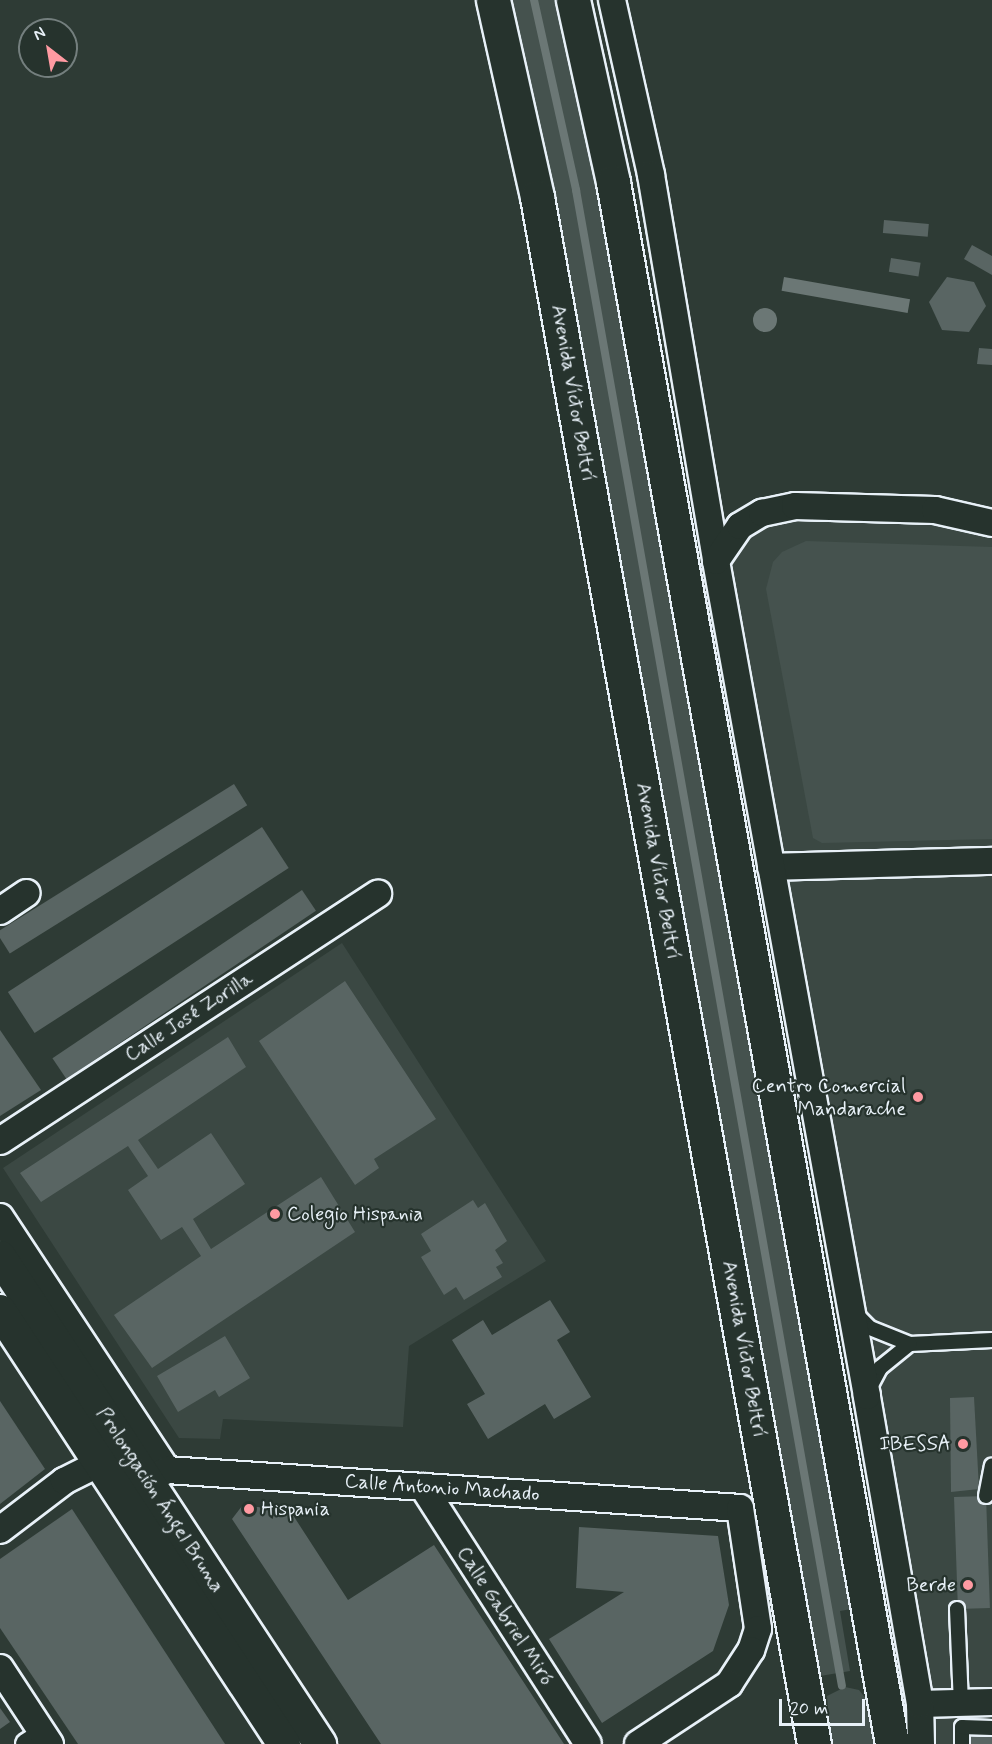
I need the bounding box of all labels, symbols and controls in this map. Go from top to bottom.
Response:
north arrow [18,18,78,78]
text: N [30,22,49,46]
street label: Avenida Víctor Beltrí [546,303,600,483]
street label: Avenida Víctor Beltrí [631,781,685,961]
street label: Calle José Zorilla [120,967,258,1067]
place label: Centro Comercial Mandarache [752,1074,906,1121]
marker: Centro Comercial Mandarache [911,1090,925,1104]
place label: Colegio Hispania [287,1202,422,1226]
marker: Colegio Hispania [268,1207,282,1221]
street label: Avenida Víctor Beltrí [717,1259,771,1439]
street label: Prolongación Ángel Bruna [91,1403,229,1597]
place label: IBESSA [879,1432,951,1456]
marker: IBESSA [956,1437,970,1451]
street label: Calle Antonio Machado [344,1469,540,1507]
place label: Hispania [261,1497,330,1521]
marker: Hispania [242,1502,256,1516]
street label: Calle Gabriel Miró [453,1544,557,1688]
place label: Berde [906,1573,956,1597]
marker: Berde [961,1578,975,1592]
scale bar [782,1687,868,1725]
text: 20 m [790,1697,828,1721]

